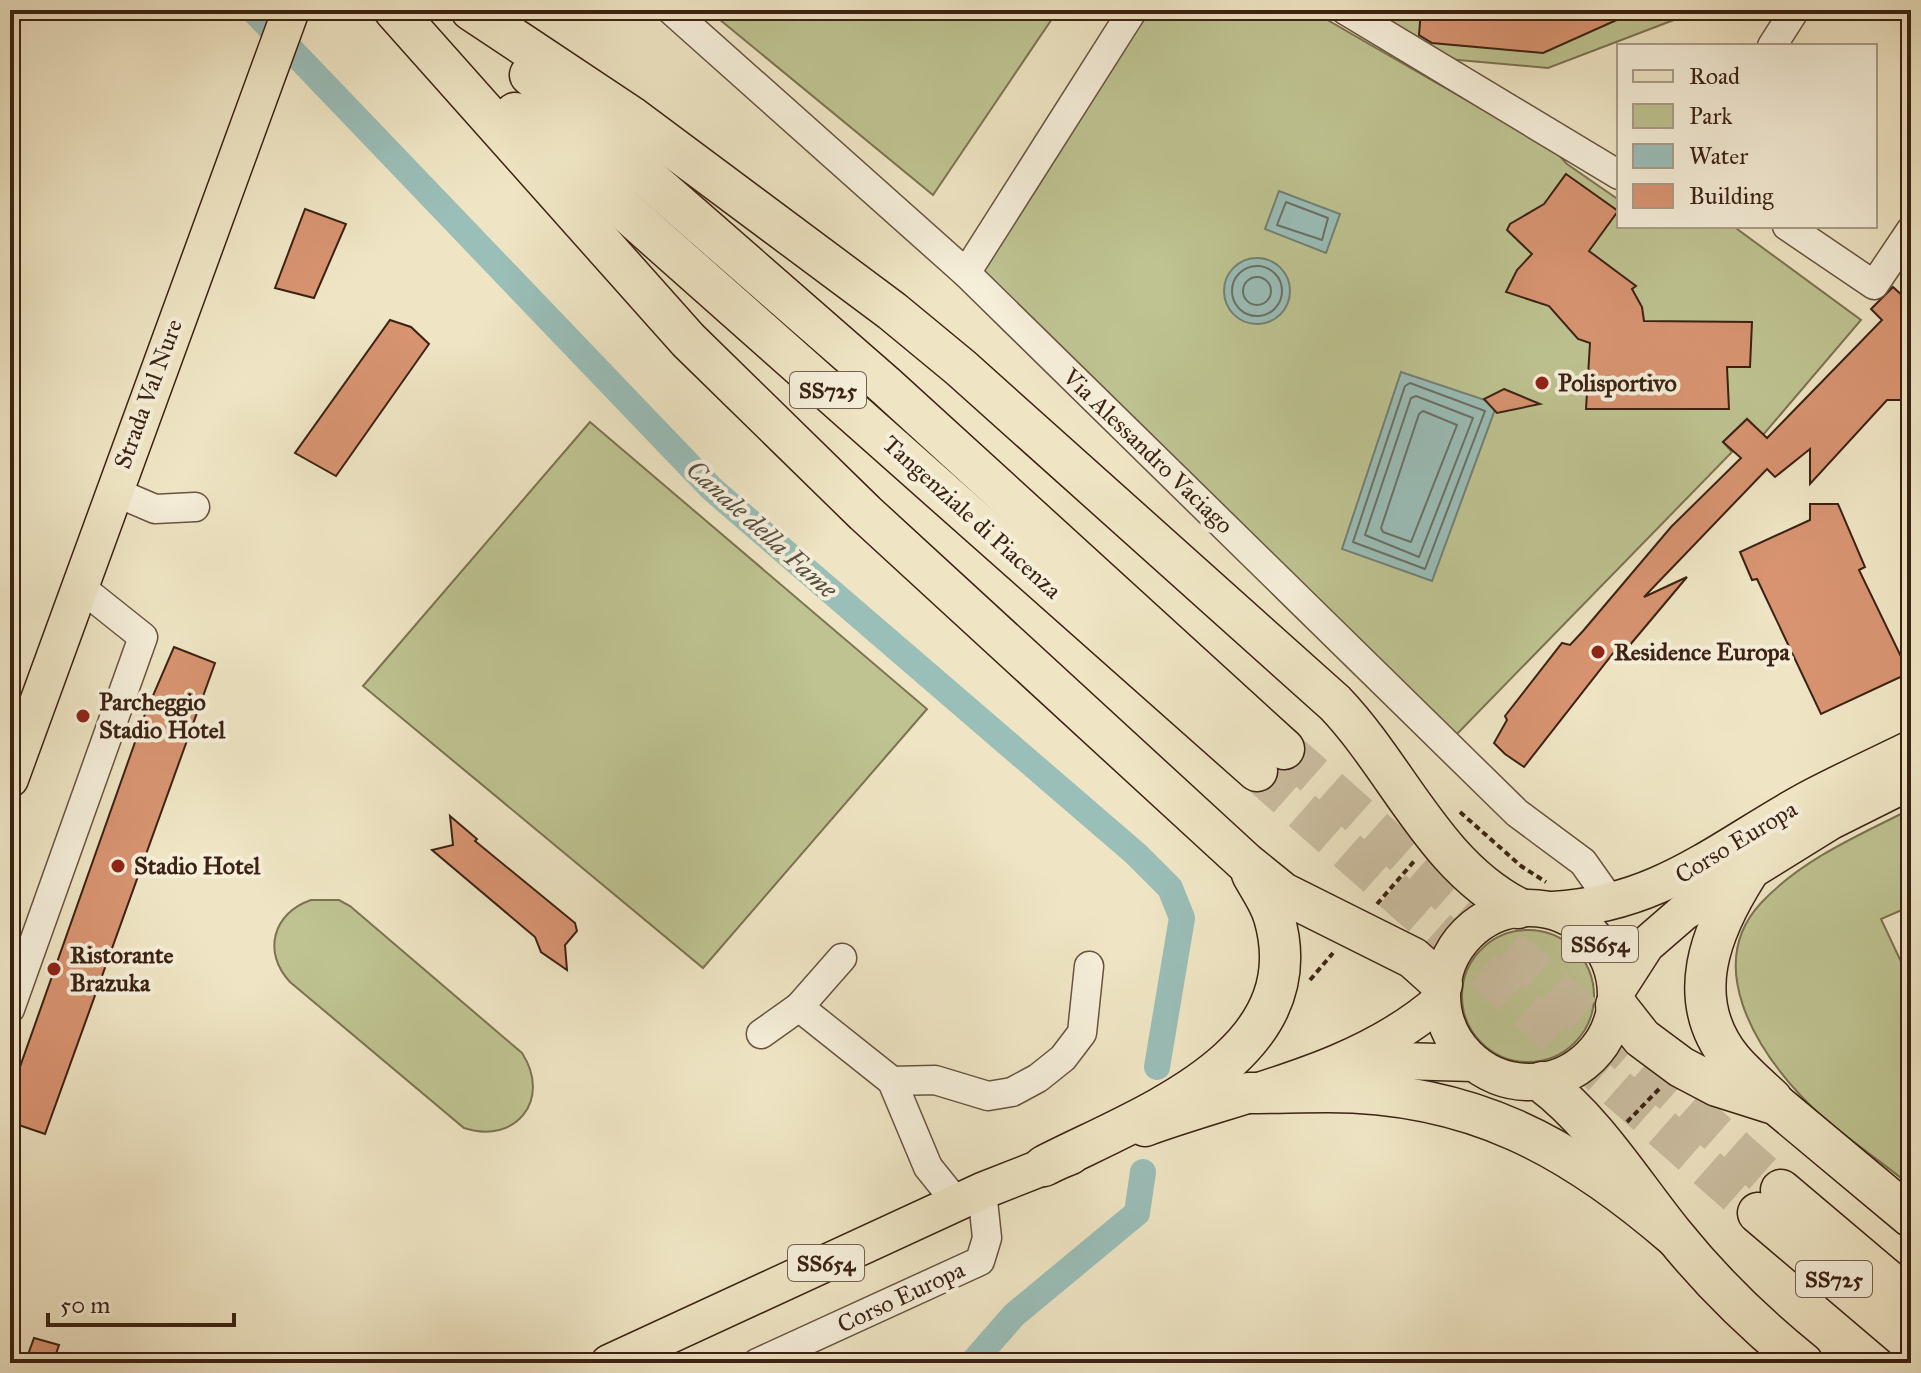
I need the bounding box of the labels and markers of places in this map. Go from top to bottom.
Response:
place label: Polisportivo [1558,368,1677,398]
marker: Polisportivo [1533,374,1551,392]
place label: Residence Europa [1614,637,1790,667]
marker: Residence Europa [1589,643,1607,661]
place label: Parcheggio Stadio Hotel [99,687,226,745]
marker: Parcheggio Stadio Hotel [74,707,92,725]
place label: Stadio Hotel [134,851,261,881]
marker: Stadio Hotel [109,857,127,875]
place label: Ristorante Brazuka [70,940,173,998]
marker: Ristorante Brazuka [45,960,63,978]

